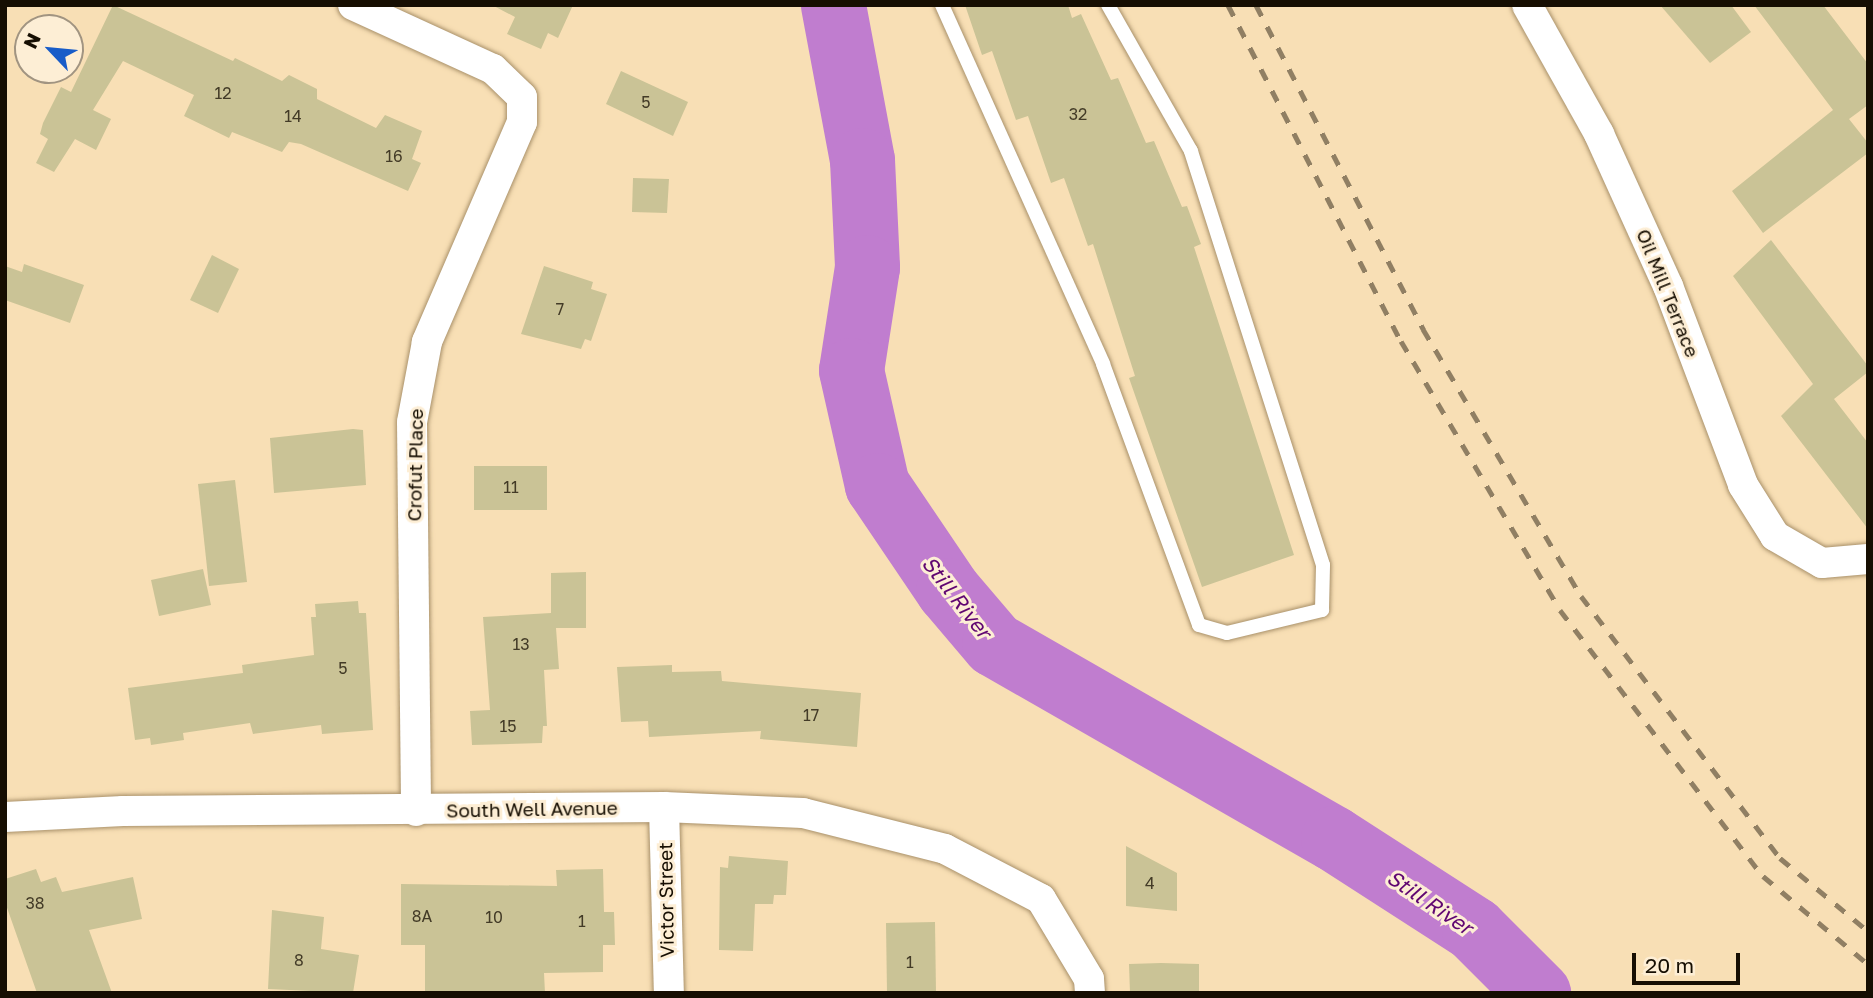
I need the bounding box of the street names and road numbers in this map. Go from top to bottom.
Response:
street label: Oil Mill Terrace [1632,226,1704,360]
street label: Crofut Place [403,408,427,522]
street label: South Well Avenue [446,796,618,822]
street label: Victor Street [654,842,678,958]

